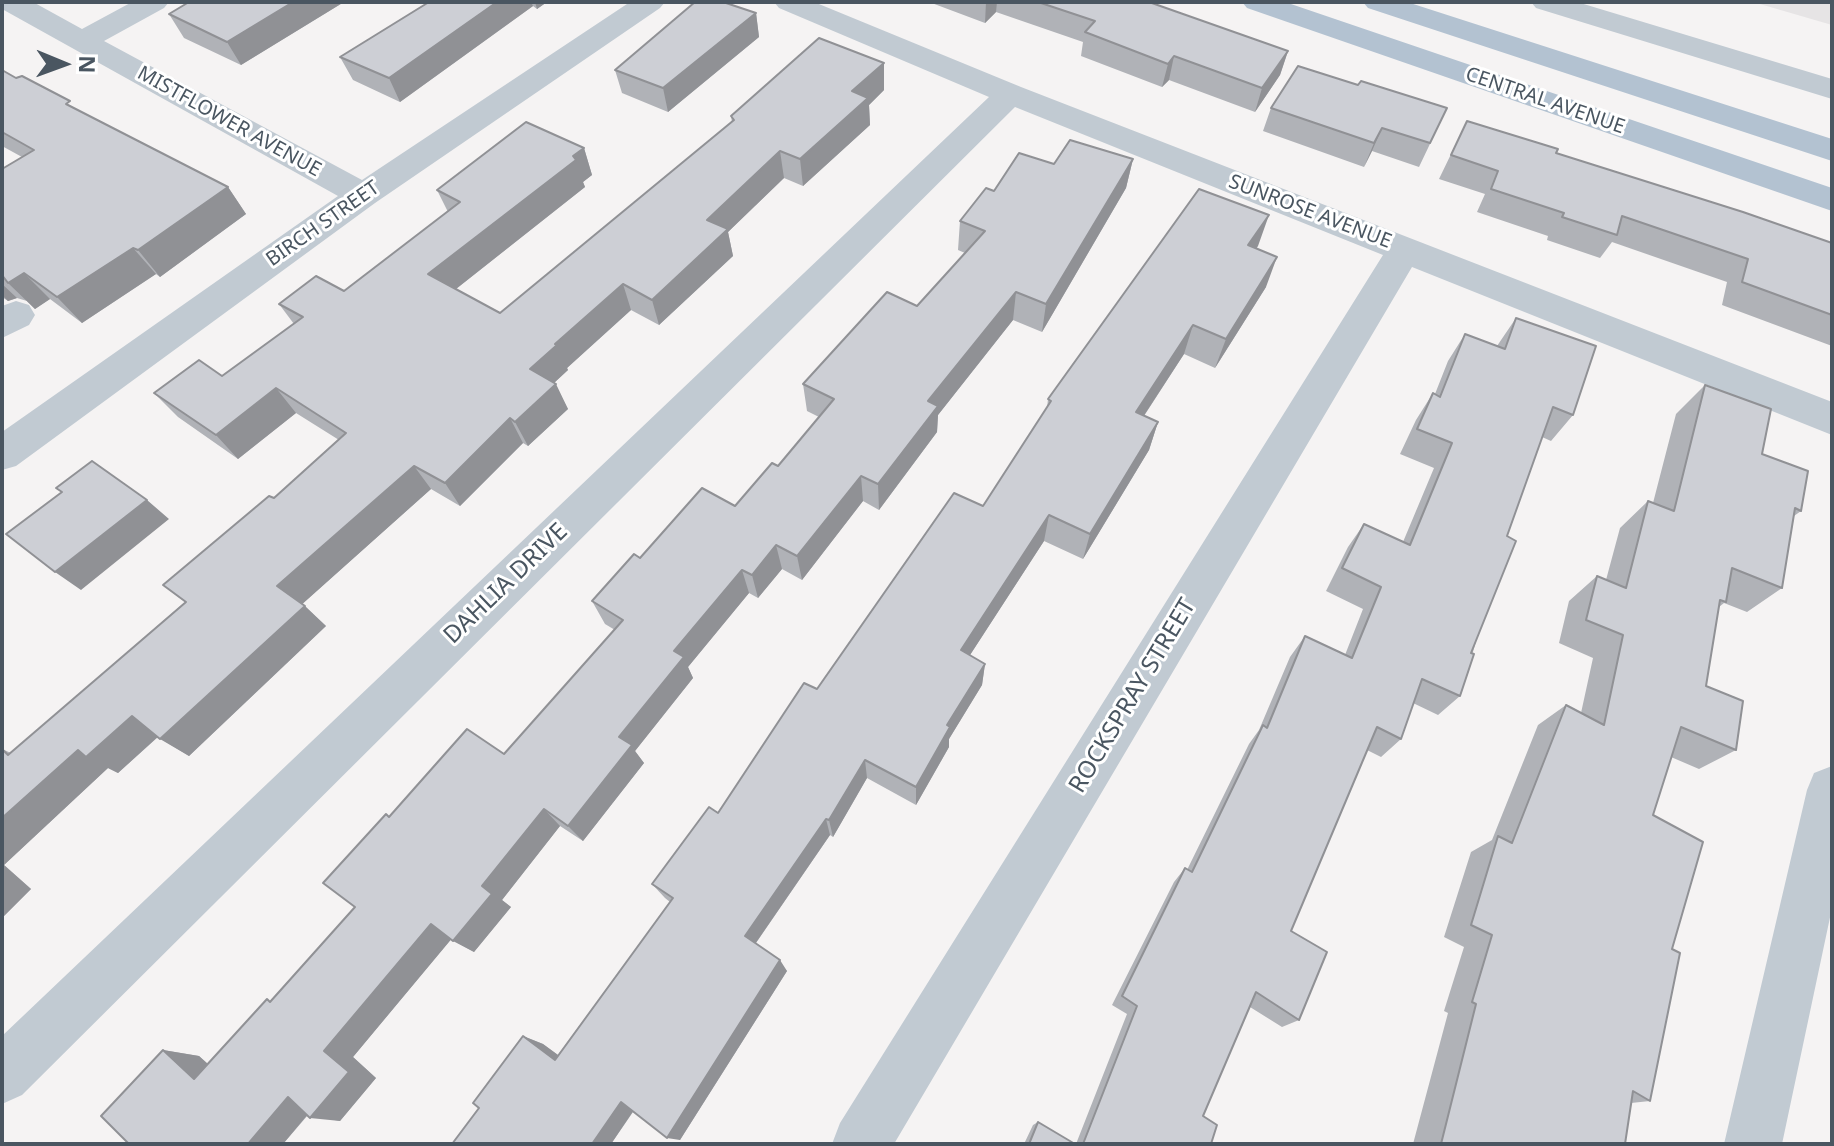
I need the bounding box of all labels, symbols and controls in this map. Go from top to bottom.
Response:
north arrow [24,24,104,104]
text: N [73,55,103,74]
street label: MISTFLOWER AVENUE [133,61,325,183]
street label: CENTRAL AVENUE [1462,62,1628,140]
street label: SUNROSE AVENUE [1225,170,1395,254]
street label: BIRCH STREET [262,176,384,272]
street label: DAHLIA DRIVE [438,518,574,650]
street label: ROCKSPRAY STREET [1064,594,1202,798]

